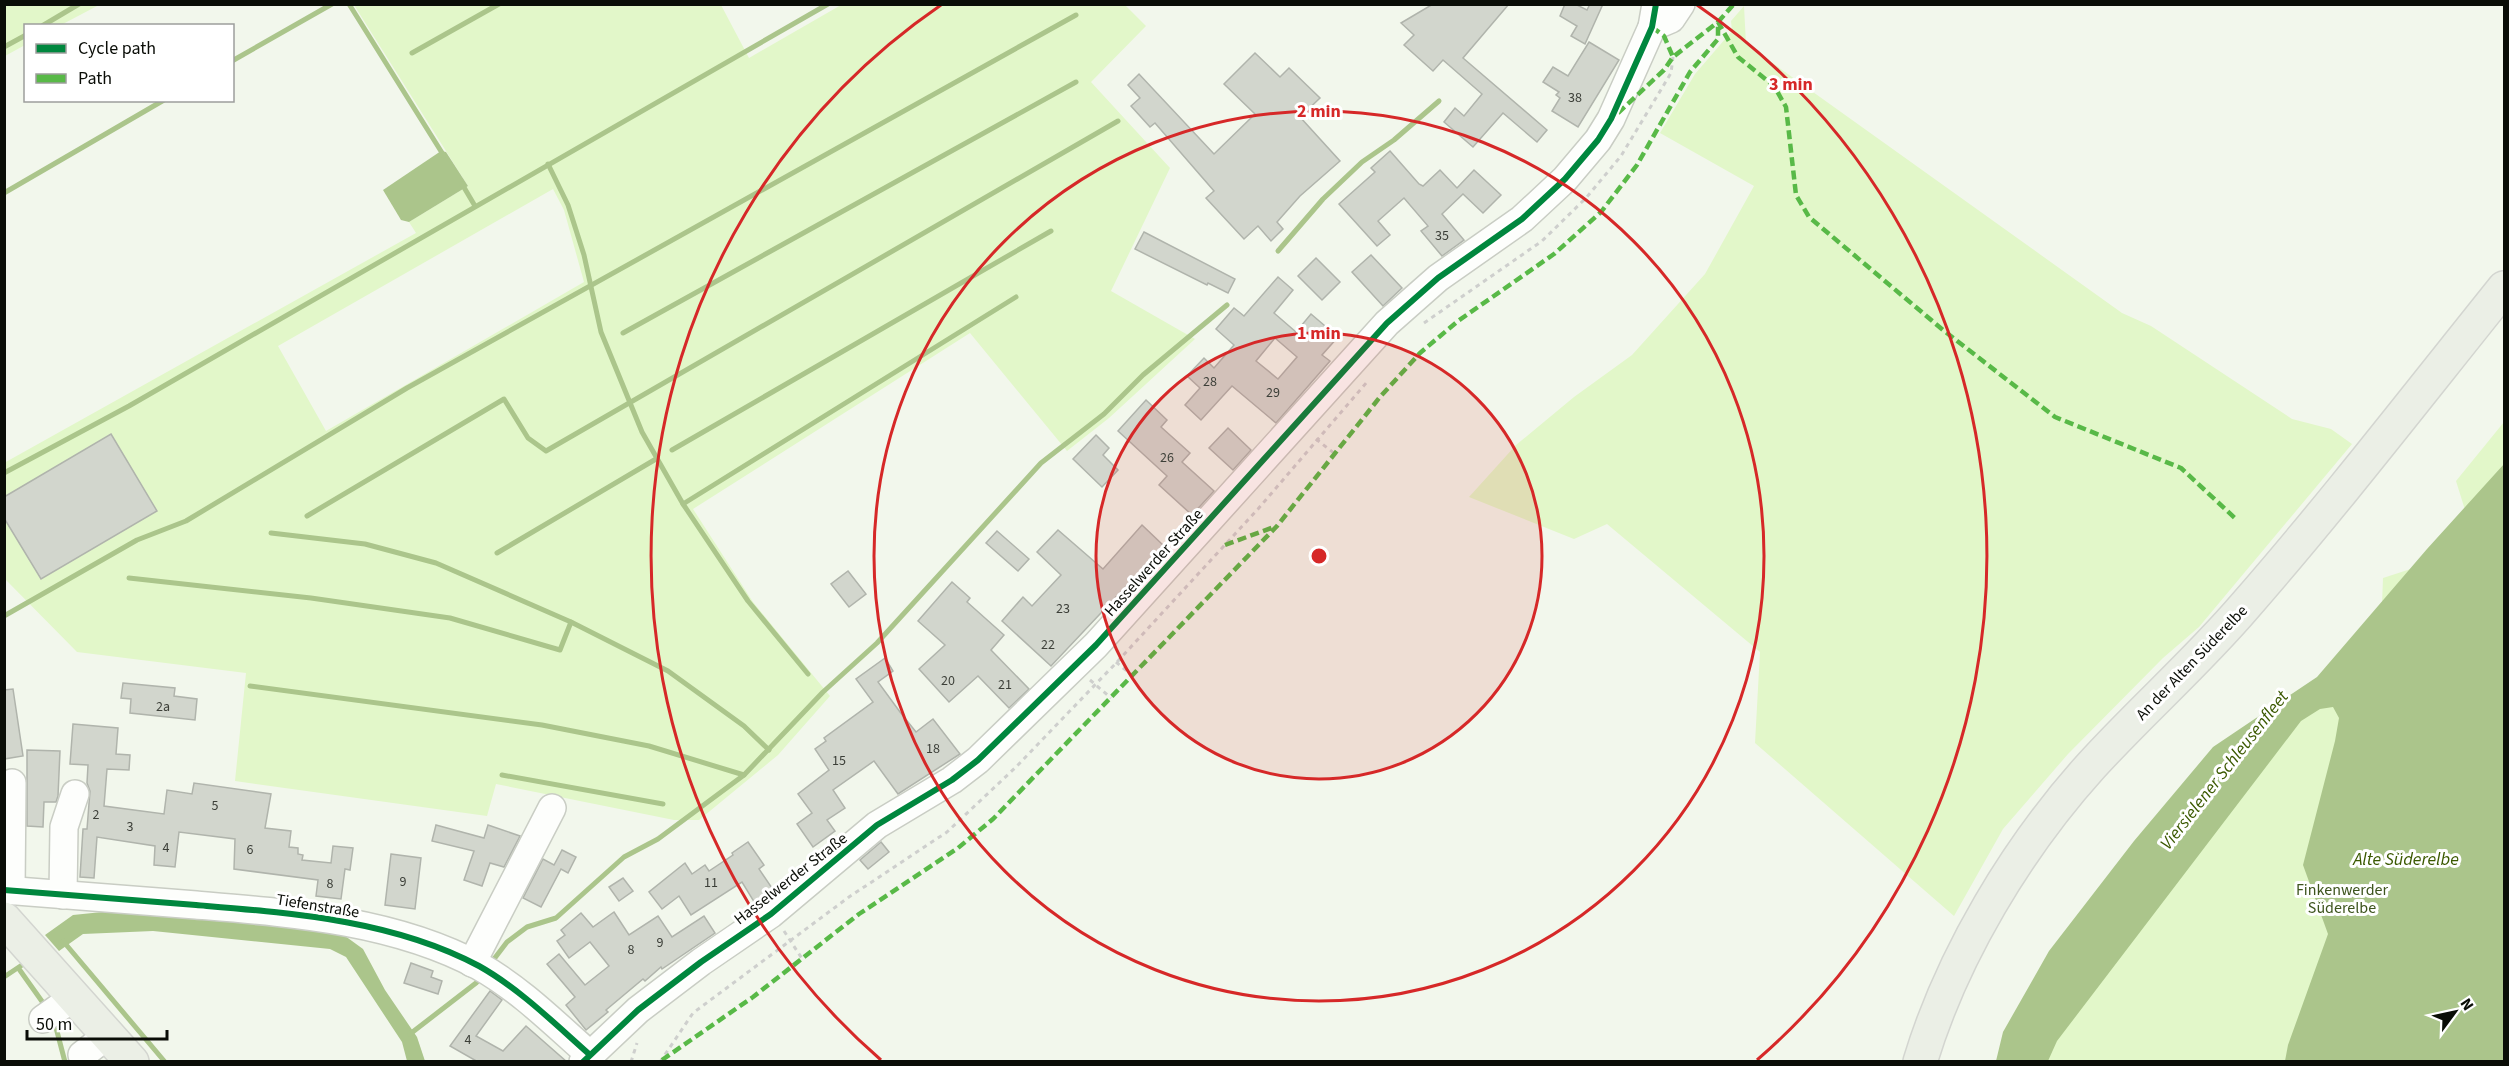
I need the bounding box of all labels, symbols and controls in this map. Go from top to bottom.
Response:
legend [24,24,234,102]
text: Cycle path [78,36,156,61]
text: Path [78,66,112,91]
text: 3 min [1769,72,1813,97]
house number: 38 [1568,88,1582,108]
text: 2 min [1297,99,1341,124]
house number: 35 [1435,226,1449,246]
text: 1 min [1297,321,1341,346]
house number: 28 [1203,372,1217,392]
house number: 29 [1266,383,1280,403]
house number: 26 [1160,448,1174,468]
street label: Hasselwerder Straße [1099,504,1208,621]
centre of rings [1309,546,1329,566]
house number: 23 [1056,599,1070,619]
street label: An der Alten Süderelbe [2131,600,2253,725]
house number: 22 [1041,635,1055,655]
house number: 20 [941,671,955,691]
house number: 21 [998,675,1012,695]
water label: Viersielener Schleusenfleet [2154,685,2295,855]
house number: 2a [156,697,170,717]
house number: 18 [926,739,940,759]
house number: 15 [832,751,846,771]
house number: 5 [212,796,219,816]
house number: 2 [93,805,100,825]
house number: 3 [127,817,134,837]
street label: Hasselwerder Straße [729,828,852,930]
house number: 4 [163,838,170,858]
house number: 6 [247,840,254,860]
water label: Alte Süderelbe [2352,847,2459,872]
house number: 9 [400,872,407,892]
house number: 11 [704,873,718,893]
house number: 8 [327,874,334,894]
park label: Finkenwerder Süderelbe [2296,879,2388,919]
street label: Tiefenstraße [275,889,361,923]
house number: 9 [657,933,664,953]
house number: 8 [628,940,635,960]
north arrow [2425,982,2485,1042]
text: N [2455,994,2479,1015]
scale bar [27,1003,166,1041]
text: 50 m [36,1012,72,1037]
house number: 4 [465,1030,472,1050]

